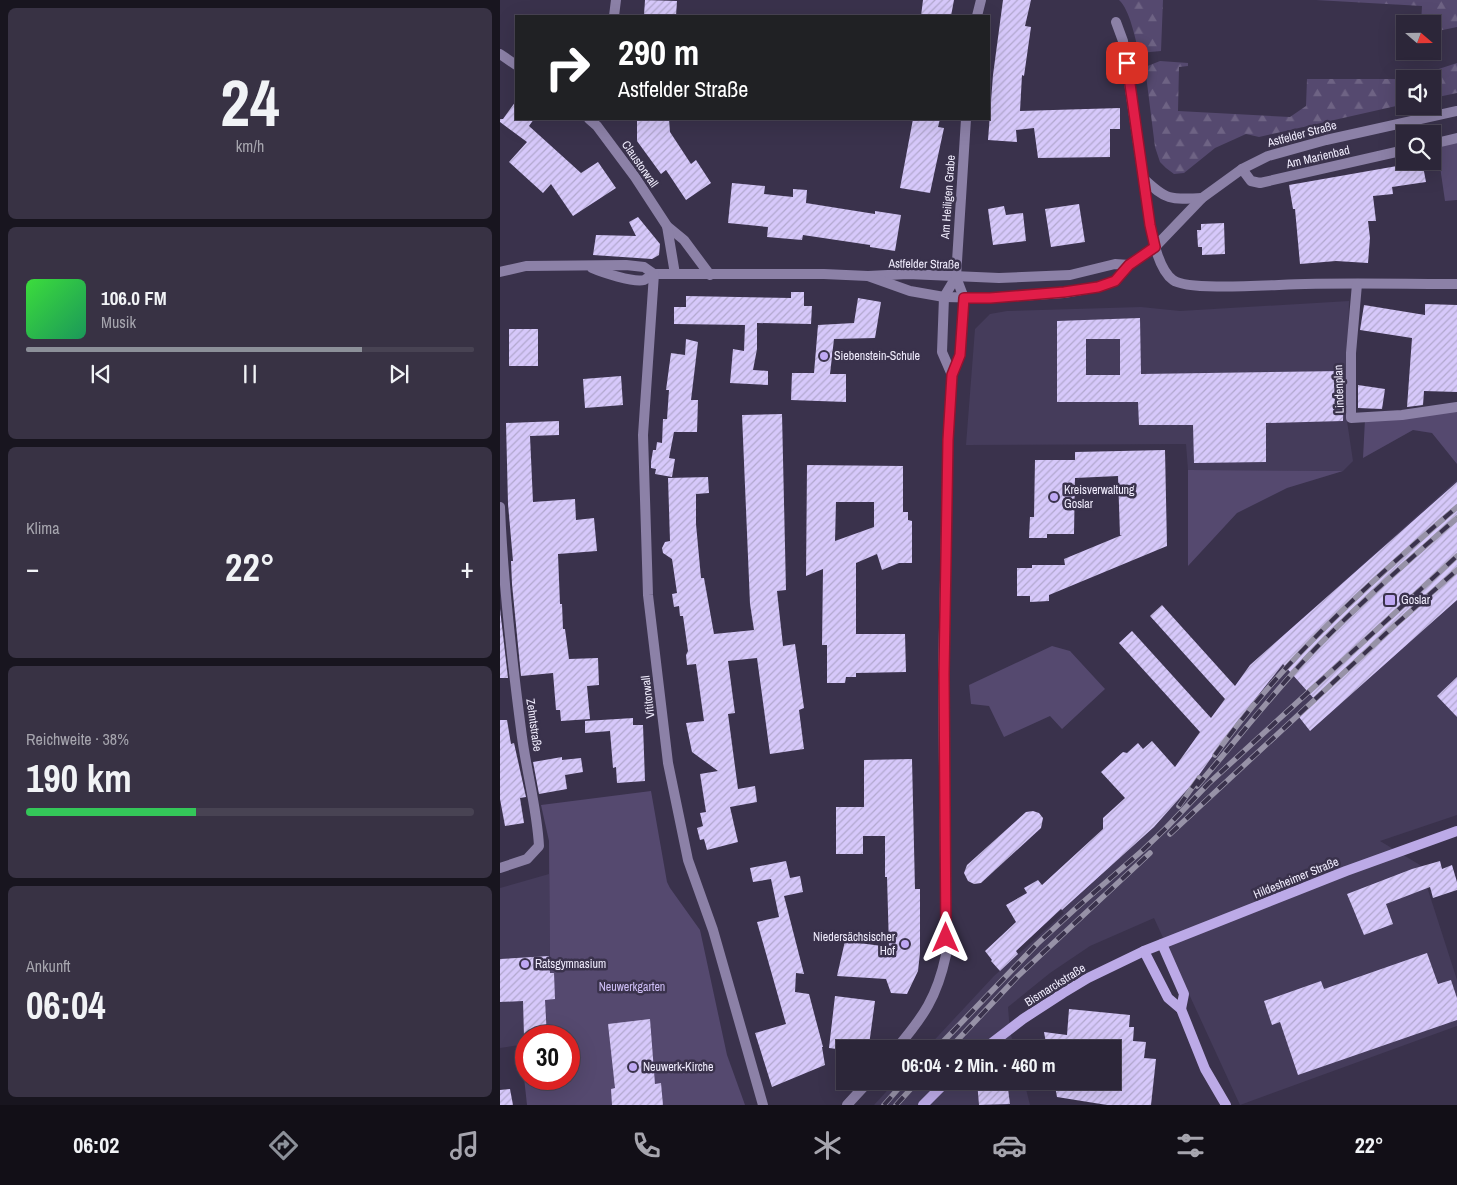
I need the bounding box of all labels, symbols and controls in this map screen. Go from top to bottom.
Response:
north arrow [1396,15,1441,60]
map controls [1396,15,1441,170]
text: 290 m [618,29,699,76]
icon: right [535,35,600,100]
pin [1106,42,1148,84]
icon: arrive [1113,49,1141,77]
text: 24 [220,59,280,146]
button: sound [1396,70,1441,115]
text: Astfelder Straße [618,74,748,104]
street label: Astfelder Straße [1265,117,1338,151]
button: search [1396,125,1441,170]
text: km/h [236,135,264,157]
street label: Claustorwall [618,137,662,191]
street label: Am Marienbad [1284,142,1351,172]
street label: Am Heiligen Grabe [937,154,959,241]
street label: Astfelder Straße [887,255,960,273]
text: 106.0 FM [101,285,167,311]
text: Musik [101,311,136,333]
place label: Siebenstein-Schule [834,348,920,364]
marker: Siebenstein-Schule [818,350,830,362]
icon: previous [87,360,115,388]
icon: pause [236,360,264,388]
icon: next [385,360,413,388]
street label: Lindenplan [1330,364,1348,414]
place label: Kreisverwaltung Goslar [1064,482,1135,512]
marker: Kreisverwaltung Goslar [1048,491,1060,503]
text: Klima [26,517,60,539]
text: 22° [225,542,275,593]
text: − [26,549,39,587]
text: + [461,549,474,587]
place label: Goslar [1401,592,1431,608]
marker: Goslar [1383,593,1397,607]
street label: Vititorwall [637,675,659,719]
street label: Zehntstraße [522,698,546,752]
text: Reichweite · 38% [26,728,129,750]
text: 190 km [26,753,132,804]
street label: Hildesheimer Straße [1251,854,1341,902]
position arrow [919,911,971,963]
place label: Niedersächsischer Hof [813,929,896,959]
marker: Niedersächsischer Hof [899,938,911,950]
text: Ankunft [26,955,71,977]
place label: Ratsgymnasium [535,956,606,972]
marker: Ratsgymnasium [519,958,531,970]
street label: Bismarckstraße [1022,960,1088,1010]
park label: Neuwerkgarten [599,979,665,995]
text: 06:04 [26,980,106,1031]
speed limit sign: 30 [515,1025,580,1090]
text: 06:04 · 2 Min. · 460 m [901,1052,1056,1078]
place label: Neuwerk-Kirche [643,1059,714,1075]
marker: Neuwerk-Kirche [627,1061,639,1073]
icon: directions [266,1128,301,1163]
icon: music [447,1128,482,1163]
icon: phone [629,1128,664,1163]
icon: climate [810,1128,845,1163]
icon: car [992,1128,1027,1163]
icon: filters [1173,1128,1208,1163]
text: 06:02 [73,1130,119,1160]
text: 22° [1355,1130,1384,1160]

